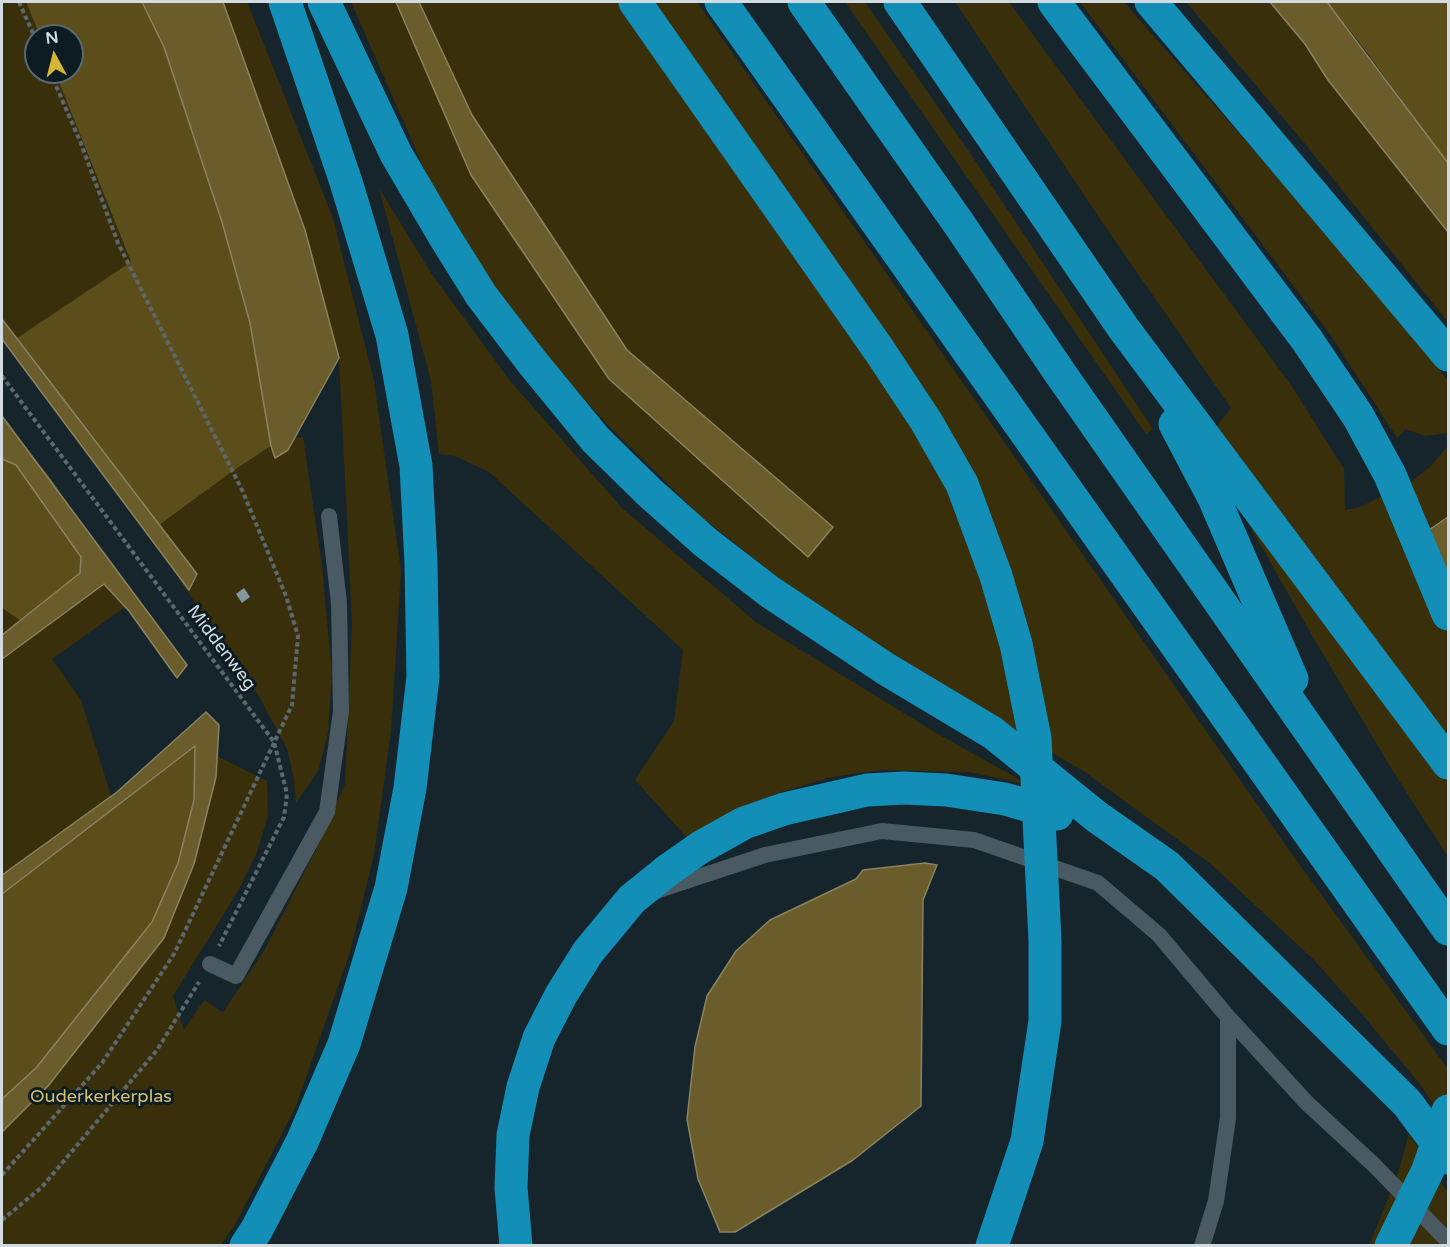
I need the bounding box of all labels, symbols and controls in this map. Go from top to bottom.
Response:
north arrow [24,24,84,84]
text: N [44,27,60,49]
street label: Middenweg [182,601,260,695]
park label: Ouderkerkerplas [30,1086,172,1108]

